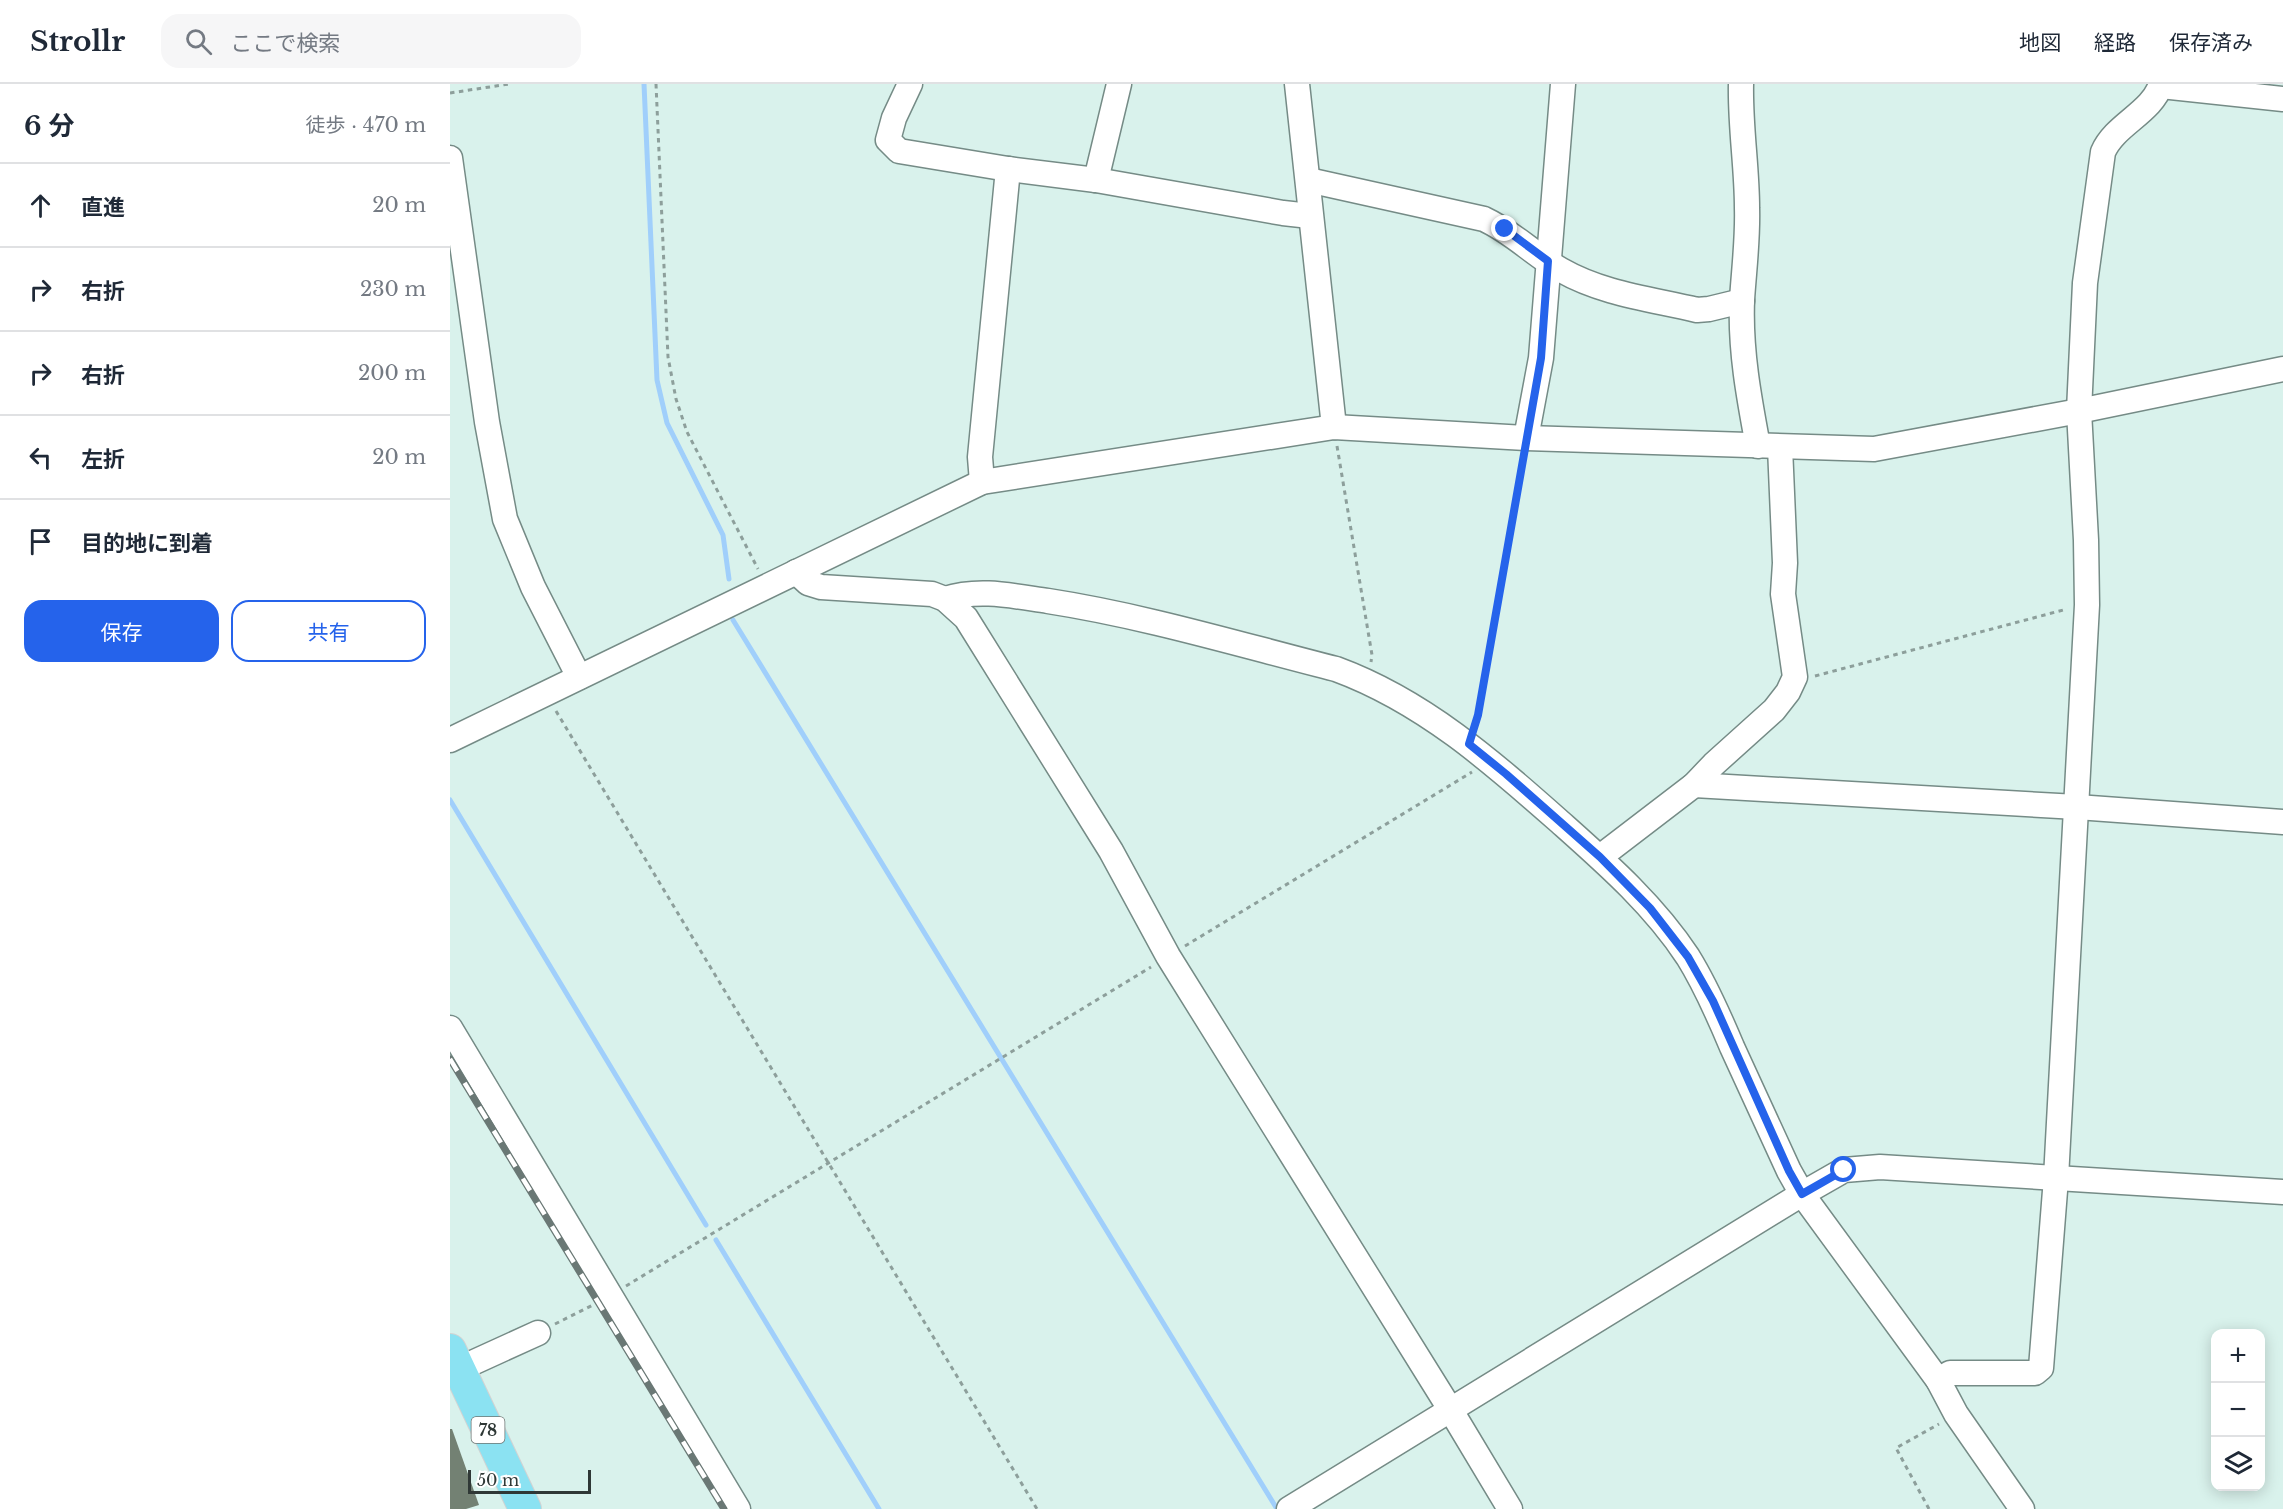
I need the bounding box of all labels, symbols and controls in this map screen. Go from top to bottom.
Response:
search box [161,14,581,68]
text: Strollr [30,24,125,59]
icon: search [182,25,215,58]
text: ここで検索 [230,30,340,57]
text: 地図 [2019,30,2061,56]
text: 経路 [2094,30,2136,56]
text: 保存済み [2169,30,2253,56]
text: 6 分 [24,110,74,142]
text: 徒歩 · 470 m [306,113,426,137]
icon: ahead [24,189,57,222]
text: 20 m [372,193,426,217]
text: 直進 [81,194,125,221]
route end [1491,215,1517,241]
icon: right [24,273,57,306]
text: 230 m [360,277,426,301]
text: 右折 [81,278,125,305]
icon: right [24,357,57,390]
text: 200 m [358,361,426,385]
text: 右折 [81,362,125,389]
icon: left [24,441,57,474]
text: 20 m [372,445,426,469]
text: 左折 [81,446,125,473]
icon: arrive [24,525,57,558]
text: 目的地に到着 [81,530,213,557]
button: 保存 [24,600,219,662]
button: 共有 [231,600,426,662]
route start [1830,1156,1856,1182]
map controls [2211,1329,2265,1491]
button: + [2211,1329,2265,1383]
button: − [2211,1383,2265,1437]
road number: 78 [472,1417,504,1443]
button: layers [2211,1437,2265,1491]
scale bar [468,1467,591,1494]
text: 50 m [477,1470,519,1490]

